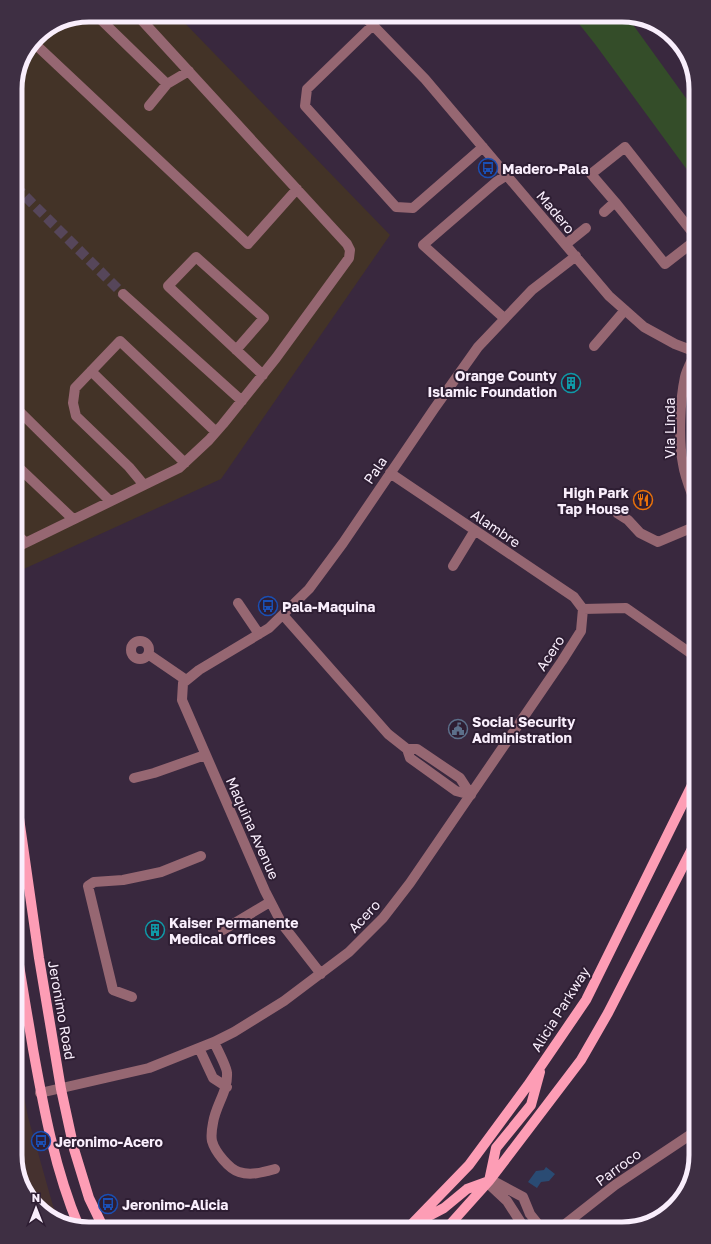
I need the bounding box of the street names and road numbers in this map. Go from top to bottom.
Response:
street label: Madero [533,187,579,237]
street label: Via Linda [661,397,678,459]
street label: Pala [360,453,390,487]
street label: Alambre [468,505,524,551]
street label: Acero [532,632,568,674]
street label: Maquina Avenue [223,774,283,882]
street label: Acero [345,896,383,936]
street label: Jeronimo Road [45,959,79,1061]
street label: Alicia Parkway [527,963,593,1055]
street label: Parroco [592,1145,644,1189]

